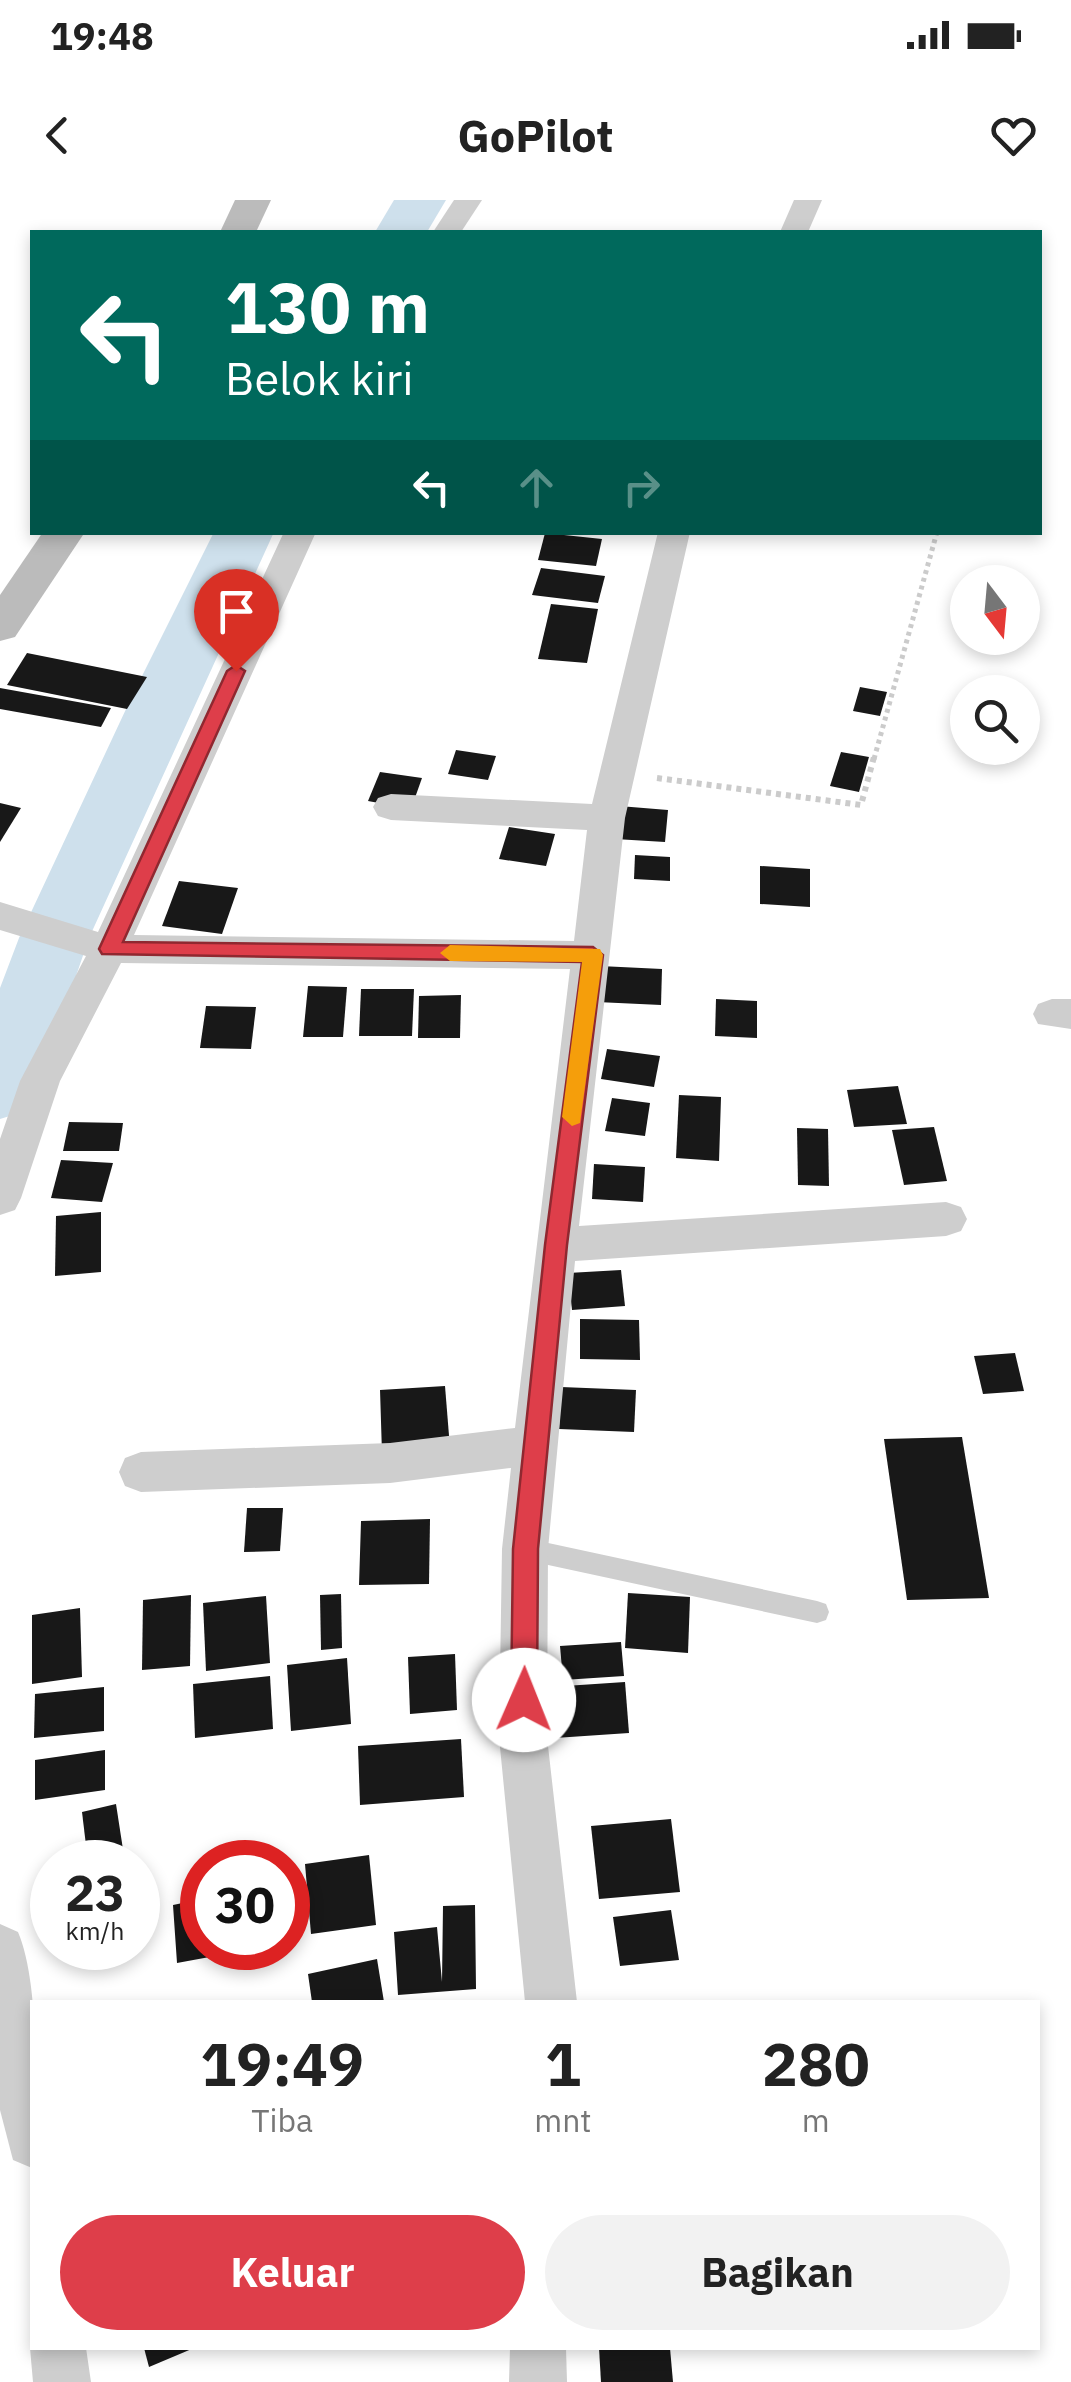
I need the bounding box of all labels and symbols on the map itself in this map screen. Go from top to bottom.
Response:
north arrow [950,565,1040,655]
pin [194,569,279,672]
position arrow [472,1648,576,1752]
speed limit sign: 30 [180,1840,310,1970]

